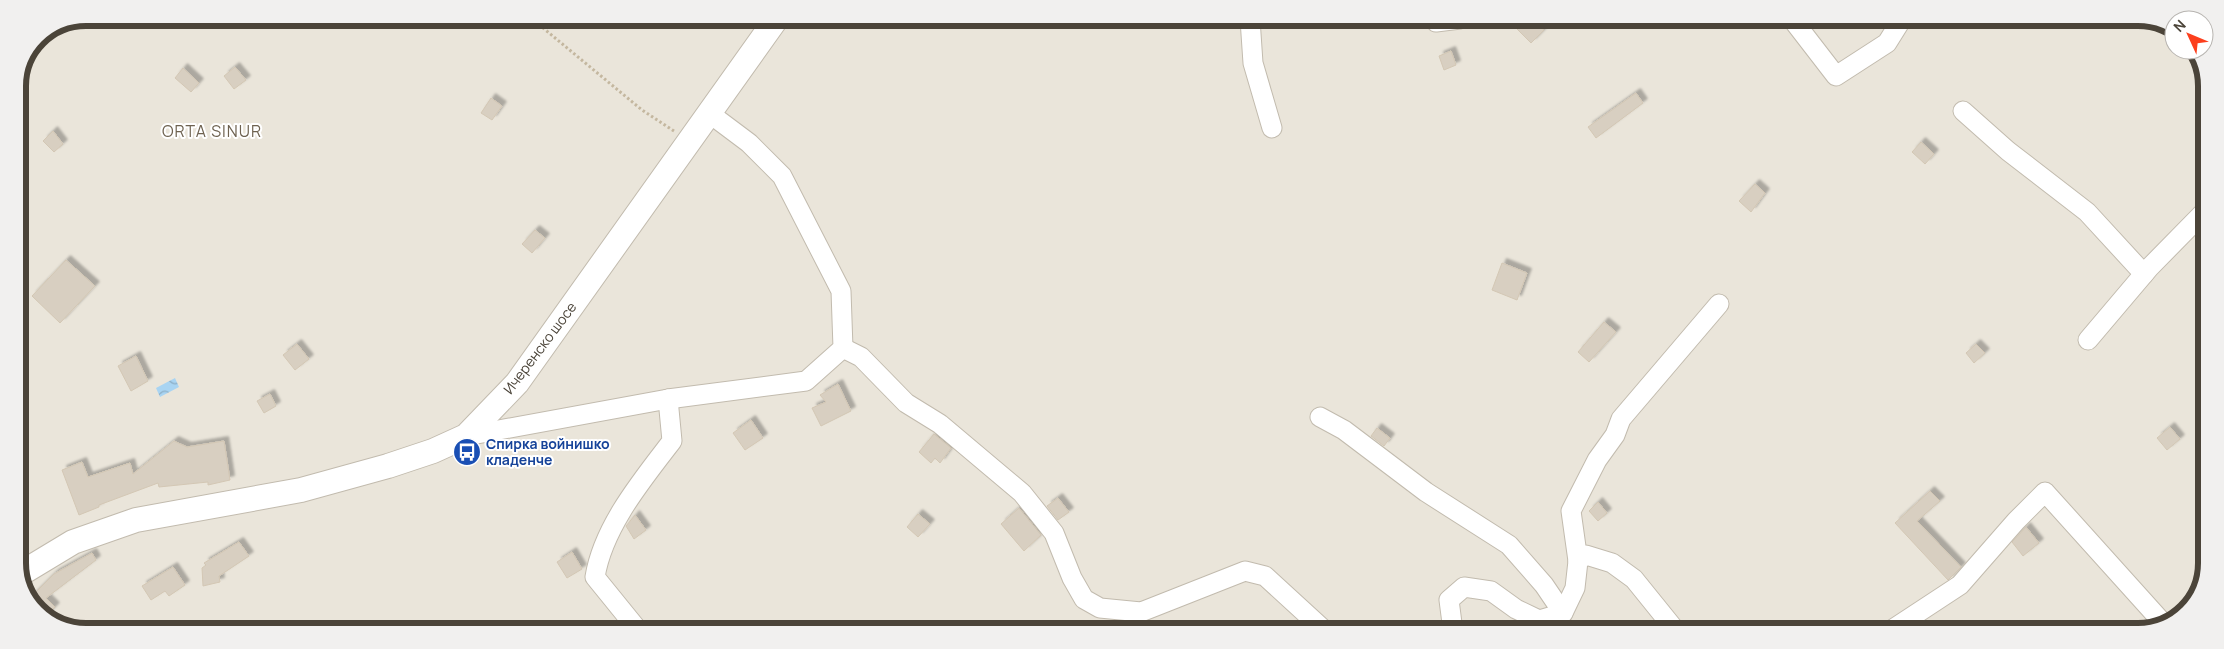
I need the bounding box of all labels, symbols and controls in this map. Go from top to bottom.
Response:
north arrow [2164,10,2214,60]
text: N [2169,15,2190,36]
district label: ORTA SINUR [162,120,262,142]
street label: Ичеренско шосе [499,298,580,398]
place label: Спирка войнишко кладенче [486,434,610,469]
bus stop icon: Спирка войнишко кладенче [452,437,482,467]

